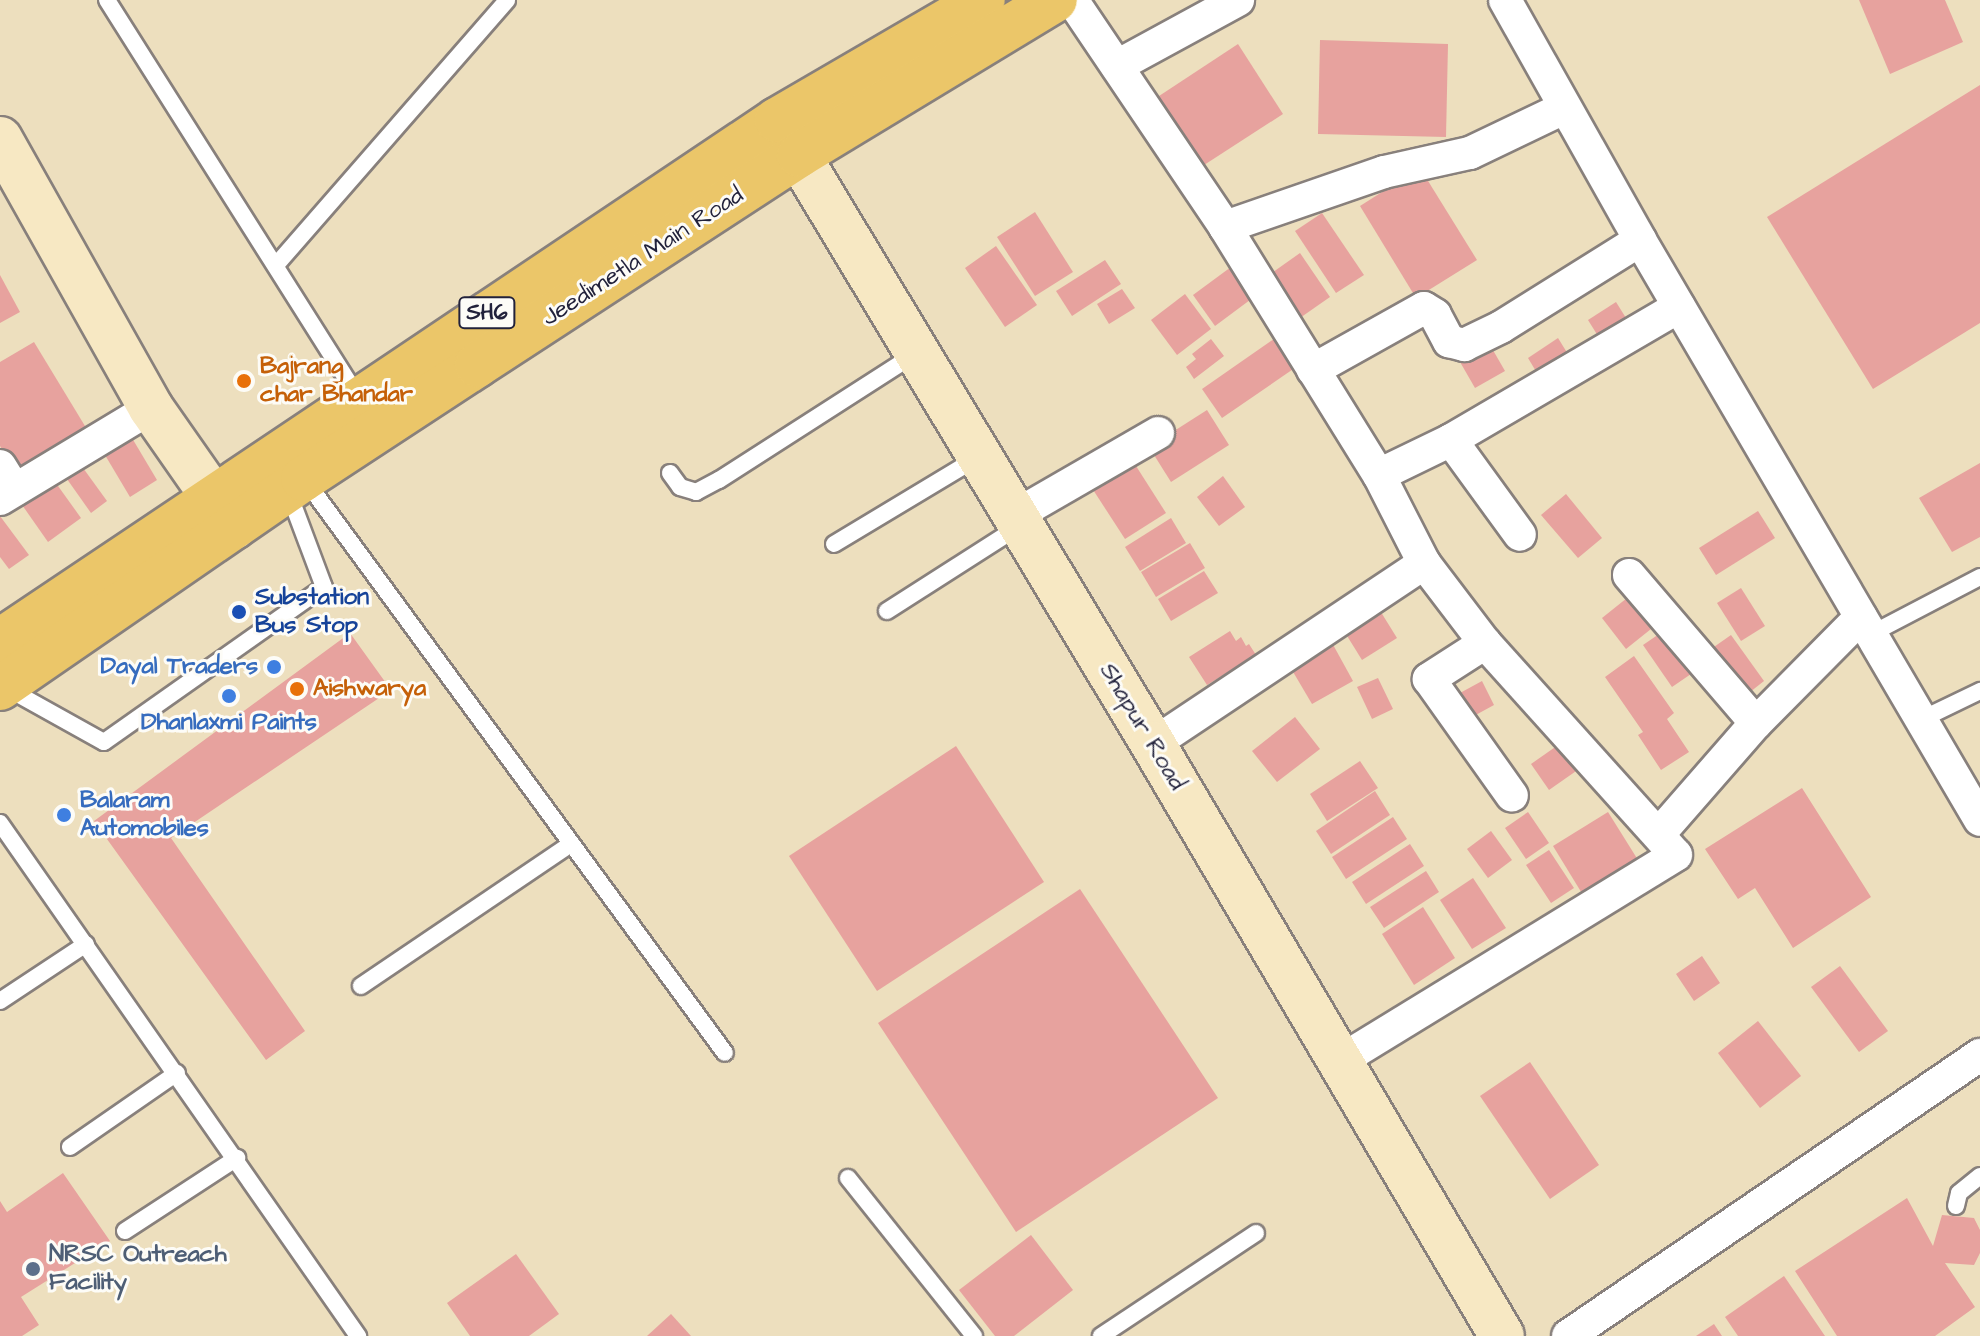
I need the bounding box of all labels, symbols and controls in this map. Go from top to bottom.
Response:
street label: Jeedimetla Main Road [537,181,749,333]
road number: SH6 [457,295,517,331]
place label: Bajrang char Bhandar [260,353,413,409]
marker: Bajrang char Bhandar [235,372,253,390]
place label: Substation Bus Stop [255,584,369,640]
marker: Substation Bus Stop [230,603,248,621]
place label: Dayal Traders [100,653,258,681]
marker: Dayal Traders [265,658,283,676]
street label: Shapur Road [1093,658,1191,796]
place label: Aishwarya [313,675,426,703]
marker: Aishwarya [288,680,306,698]
marker: Dhanlaxmi Paints [220,687,238,705]
place label: Dhanlaxmi Paints [141,709,317,737]
place label: Balaram Automobiles [80,787,209,843]
marker: Balaram Automobiles [55,806,73,824]
place label: NRSC Outreach Facility [49,1241,227,1297]
marker: NRSC Outreach Facility [24,1260,42,1278]

